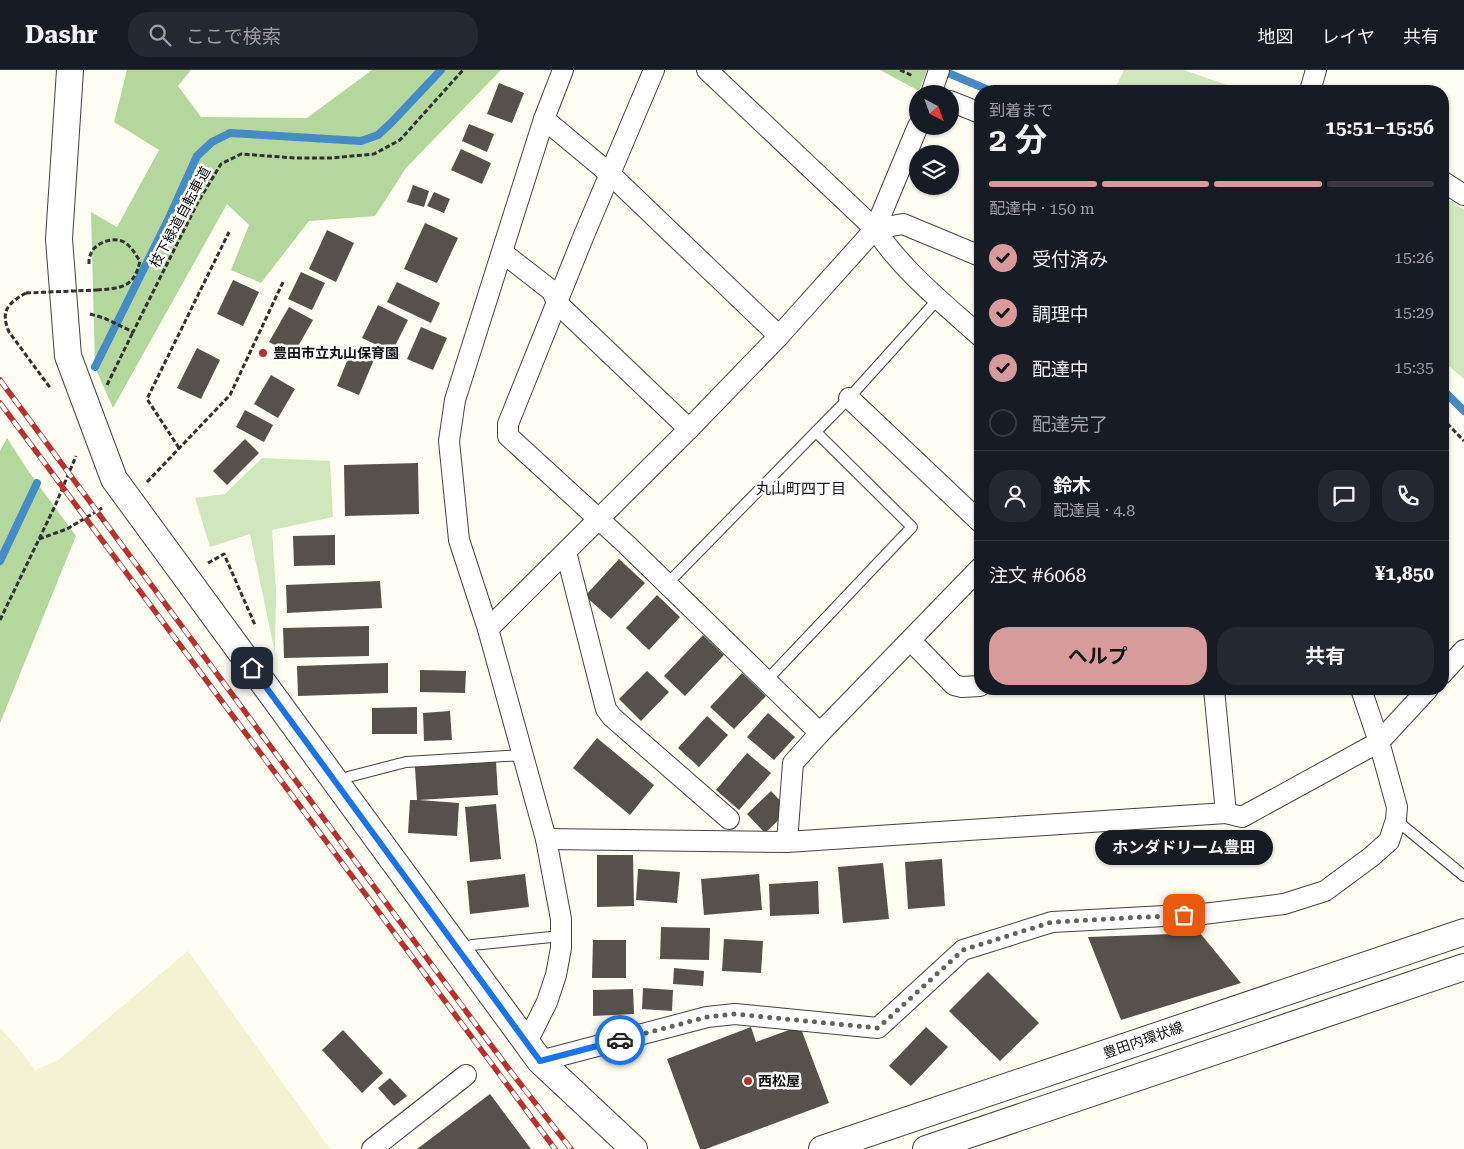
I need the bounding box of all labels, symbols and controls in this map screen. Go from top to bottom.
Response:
search box [128,12,478,57]
text: Dashr [25,21,98,49]
icon: search [146,21,174,49]
text: ここで検索 [186,25,281,48]
text: 地図 [1258,26,1294,47]
text: レイヤ [1322,26,1375,47]
text: 共有 [1403,26,1439,47]
north arrow [909,85,959,135]
map controls [909,85,959,195]
text: 到着まで [989,101,1053,120]
text: 15:51–15:56 [1325,116,1434,139]
text: 2 分 [989,121,1047,159]
button: layers [909,145,959,195]
street label: 枝下緑道自転車道 [147,164,213,270]
text: 配達中 · 150 m [989,199,1095,218]
icon: check [989,244,1017,272]
text: 受付済み [1032,248,1108,271]
text: 15:26 [1394,248,1434,267]
icon: check [989,299,1017,327]
text: 調理中 [1032,303,1089,326]
text: 15:29 [1394,303,1434,322]
place label: 豊田市立丸山保育園 [273,345,399,361]
marker: 豊田市立丸山保育園 [257,347,269,359]
icon: check [989,354,1017,382]
text: 配達中 [1032,358,1089,381]
text: 15:35 [1394,358,1434,377]
text: 配達完了 [1032,413,1108,436]
button: person [989,470,1041,522]
button: chat [1318,470,1370,522]
button: phone [1382,470,1434,522]
text: 鈴木 [1053,474,1091,497]
district label: 丸山町四丁目 [756,480,846,498]
text: 配達員 · 4.8 [1053,501,1135,520]
text: ¥1,850 [1375,562,1434,585]
text: 注文 #6068 [989,564,1086,587]
button: ヘルプ [989,627,1207,685]
button: 共有 [1217,627,1434,685]
pin [231,647,273,689]
icon: home [238,654,266,682]
callout: ホンダドリーム豊田 [1095,830,1273,865]
text: ホンダドリーム豊田 [1112,838,1256,857]
pin [1163,894,1205,936]
icon: bag [1170,901,1198,929]
courier [595,1015,645,1065]
street label: 豊田内環状線 [1101,1019,1185,1061]
icon: car [606,1026,634,1054]
place label: 西松屋 [758,1073,800,1089]
marker: 西松屋 [742,1075,754,1087]

